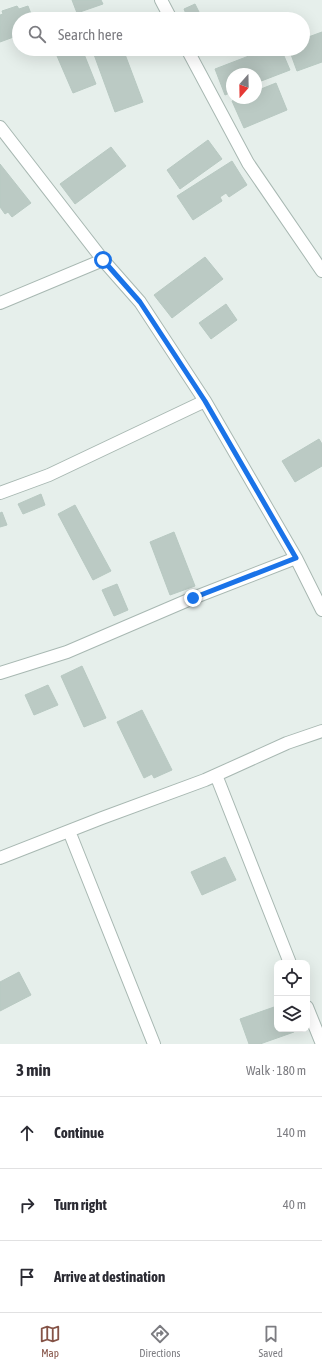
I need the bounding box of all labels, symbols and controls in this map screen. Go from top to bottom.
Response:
search box [12,12,310,56]
icon: search [26,23,48,45]
text: Search here [58,26,123,43]
north arrow [226,68,262,104]
route start [94,251,112,269]
route end [184,589,202,607]
map controls [274,960,310,1032]
button: locate [274,960,310,996]
button: layers [274,996,310,1032]
text: 3 min [16,1060,51,1080]
text: Walk · 180 m [246,1063,306,1078]
icon: ahead [16,1122,38,1144]
text: Continue [54,1124,104,1141]
text: 140 m [277,1125,306,1140]
icon: right [16,1194,38,1216]
text: Turn right [54,1196,107,1213]
text: 40 m [283,1197,306,1212]
icon: arrive [16,1266,38,1288]
text: Arrive at destination [54,1268,165,1285]
tab: Map [39,1323,61,1359]
tab: Directions [139,1323,180,1359]
tab: Saved [259,1323,283,1359]

